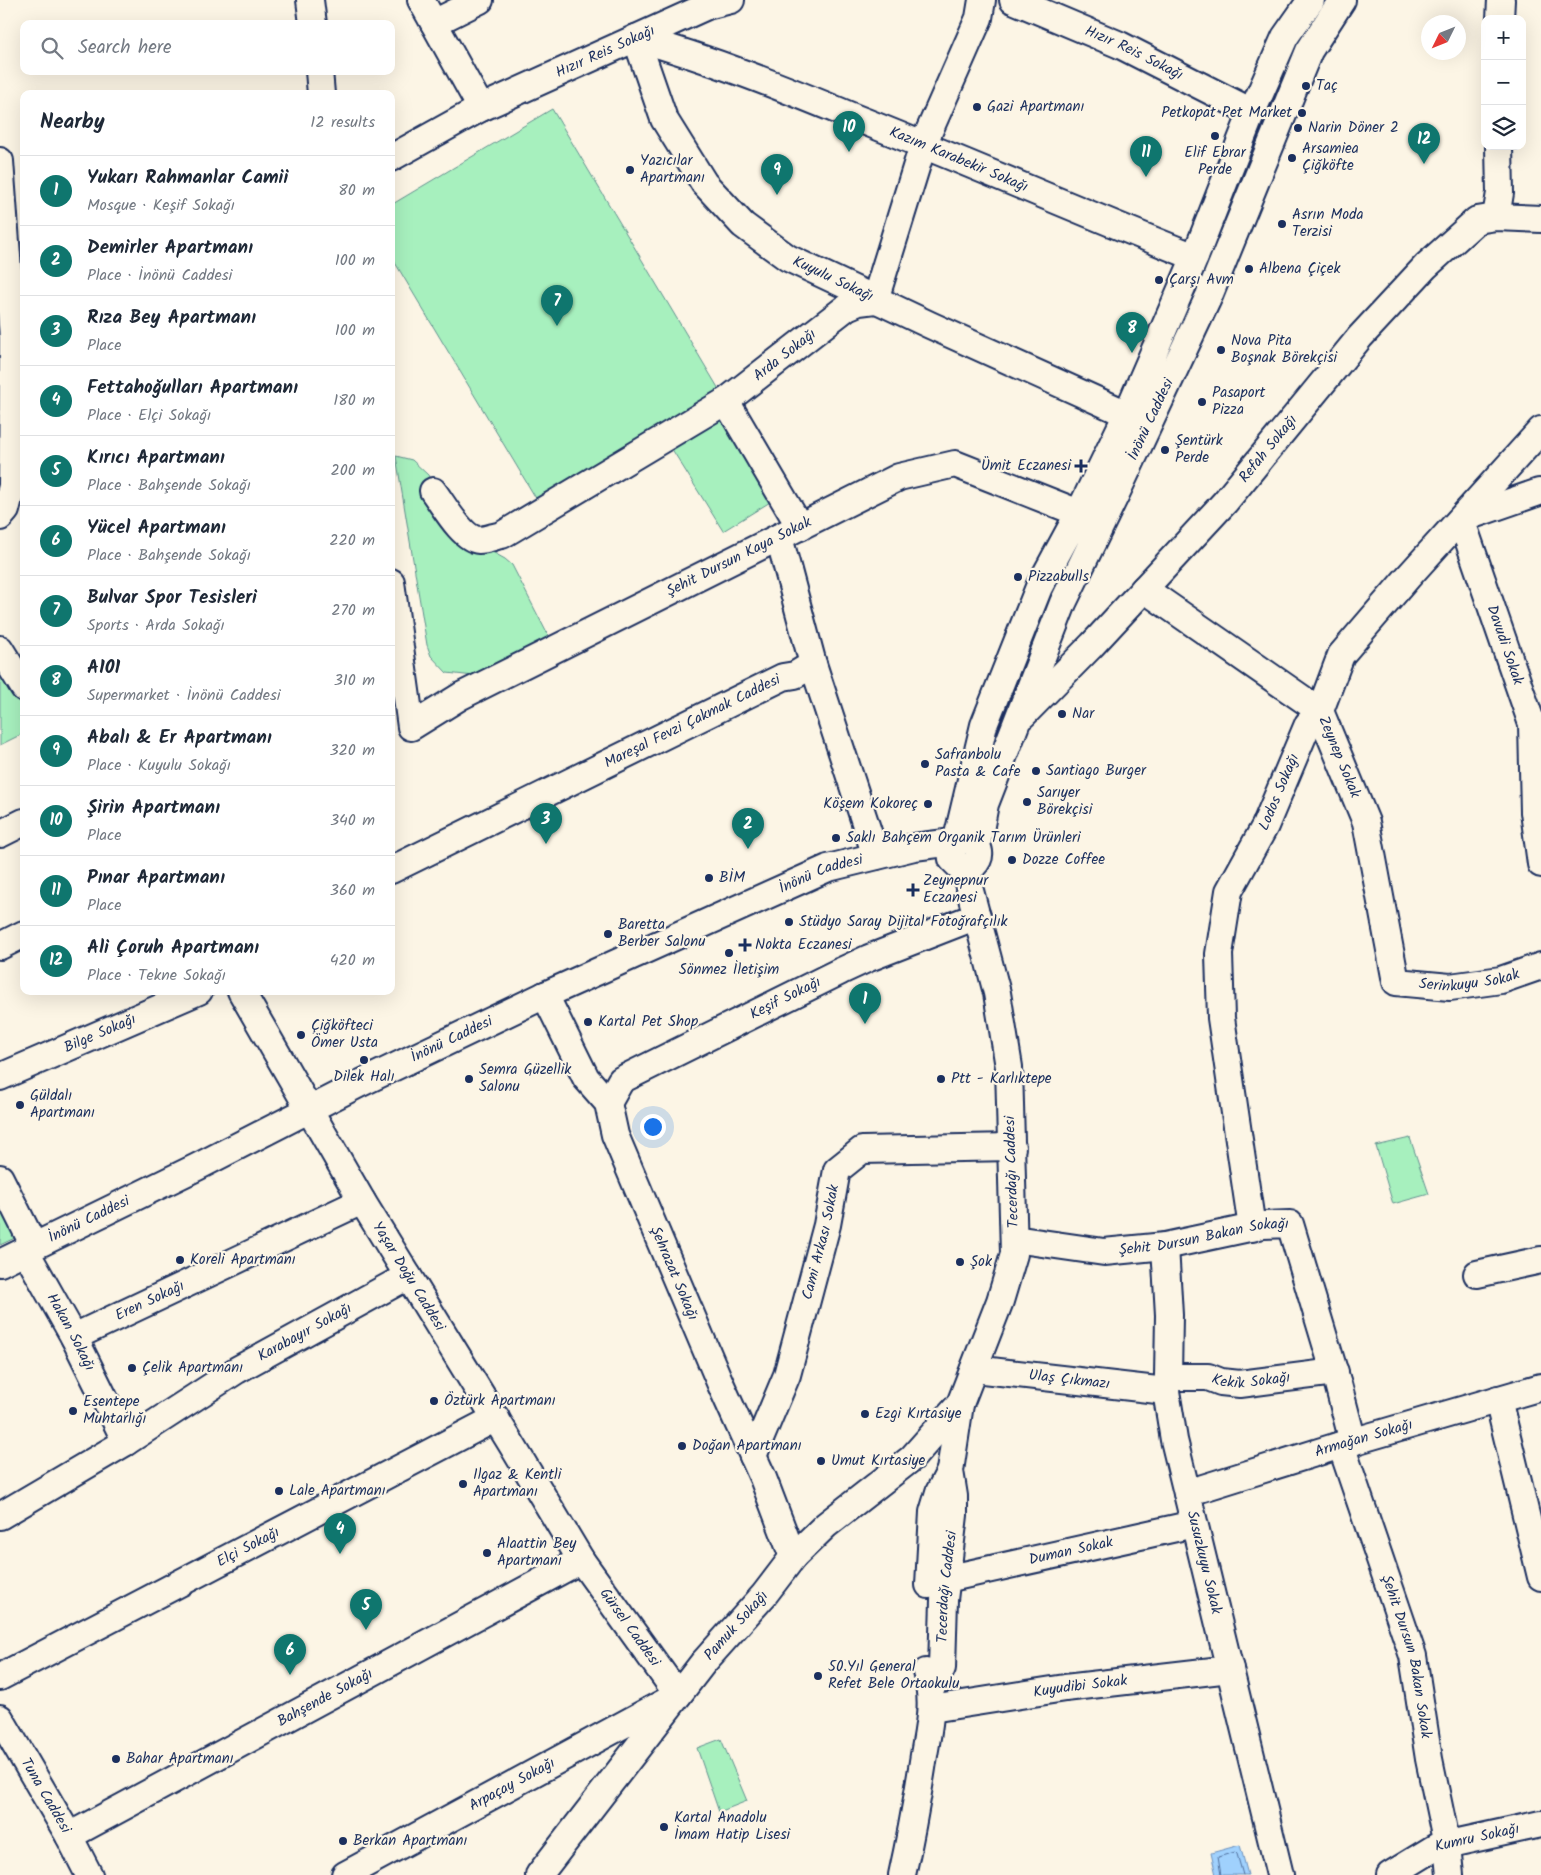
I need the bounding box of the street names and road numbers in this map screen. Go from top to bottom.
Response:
street label: Hızır Reis Sokağı [552,19,659,85]
street label: Hızır Reis Sokağı [1081,19,1187,87]
street label: Kazım Karabekir Sokağı [885,120,1032,199]
street label: Kuyulu Sokağı [788,250,878,309]
street label: Arda Sokağı [748,323,822,388]
street label: İnönü Caddesi [1121,373,1181,465]
street label: Refah Sokağı [1233,410,1304,488]
street label: Şehit Dursun Kaya Sokak [662,510,817,603]
street label: Davudi Sokak [1480,602,1530,689]
street label: Mareşal Fevzi Çakmak Caddesi [600,667,786,775]
street label: Zeynep Sokak [1311,712,1367,803]
street label: Lodos Sokağı [1252,750,1306,835]
street label: İnönü Caddesi [775,848,867,901]
street label: Serinkuyu Sokak [1418,962,1524,999]
street label: Keşif Sokağı [746,971,825,1026]
street label: Bilge Sokağı [60,1008,140,1060]
street label: İnönü Caddesi [407,1009,498,1070]
street label: Tecerdağı Caddesi [998,1114,1026,1229]
street label: Cami Arkası Sokak [796,1182,846,1303]
street label: İnönü Caddesi [44,1189,135,1250]
street label: Şehit Dursun Bakan Sokağı [1118,1212,1289,1262]
street label: Yaşar Doğu Caddesi [366,1217,452,1337]
street label: Şehrazat Sokağı [643,1223,704,1324]
street label: Eren Sokağı [111,1274,189,1328]
street label: Hakan Sokağı [40,1289,101,1375]
street label: Karabayır Sokağı [253,1297,357,1368]
street label: Ulaş Çıkmazı [1027,1363,1111,1397]
street label: Kekik Sokağı [1208,1366,1292,1396]
street label: Armağan Sokağı [1312,1413,1416,1464]
street label: Susuzkuyu Sokak [1180,1508,1228,1618]
street label: Elçi Sokağı [212,1521,284,1574]
street label: Tecerdağı Caddesi [931,1528,964,1643]
street label: Duman Sokak [1026,1530,1116,1572]
street label: Şehit Dursun Bakan Sokak [1374,1572,1438,1741]
street label: Gürsel Caddesi [593,1583,667,1673]
street label: Pamuk Sokağı [698,1586,775,1666]
street label: Bahşende Sokağı [273,1662,378,1734]
street label: Kuyudibi Sokak [1031,1669,1130,1705]
street label: Arpaçay Sokağı [465,1752,560,1818]
street label: Tuna Caddesi [14,1753,78,1839]
street label: Kumru Sokağı [1433,1817,1522,1859]

